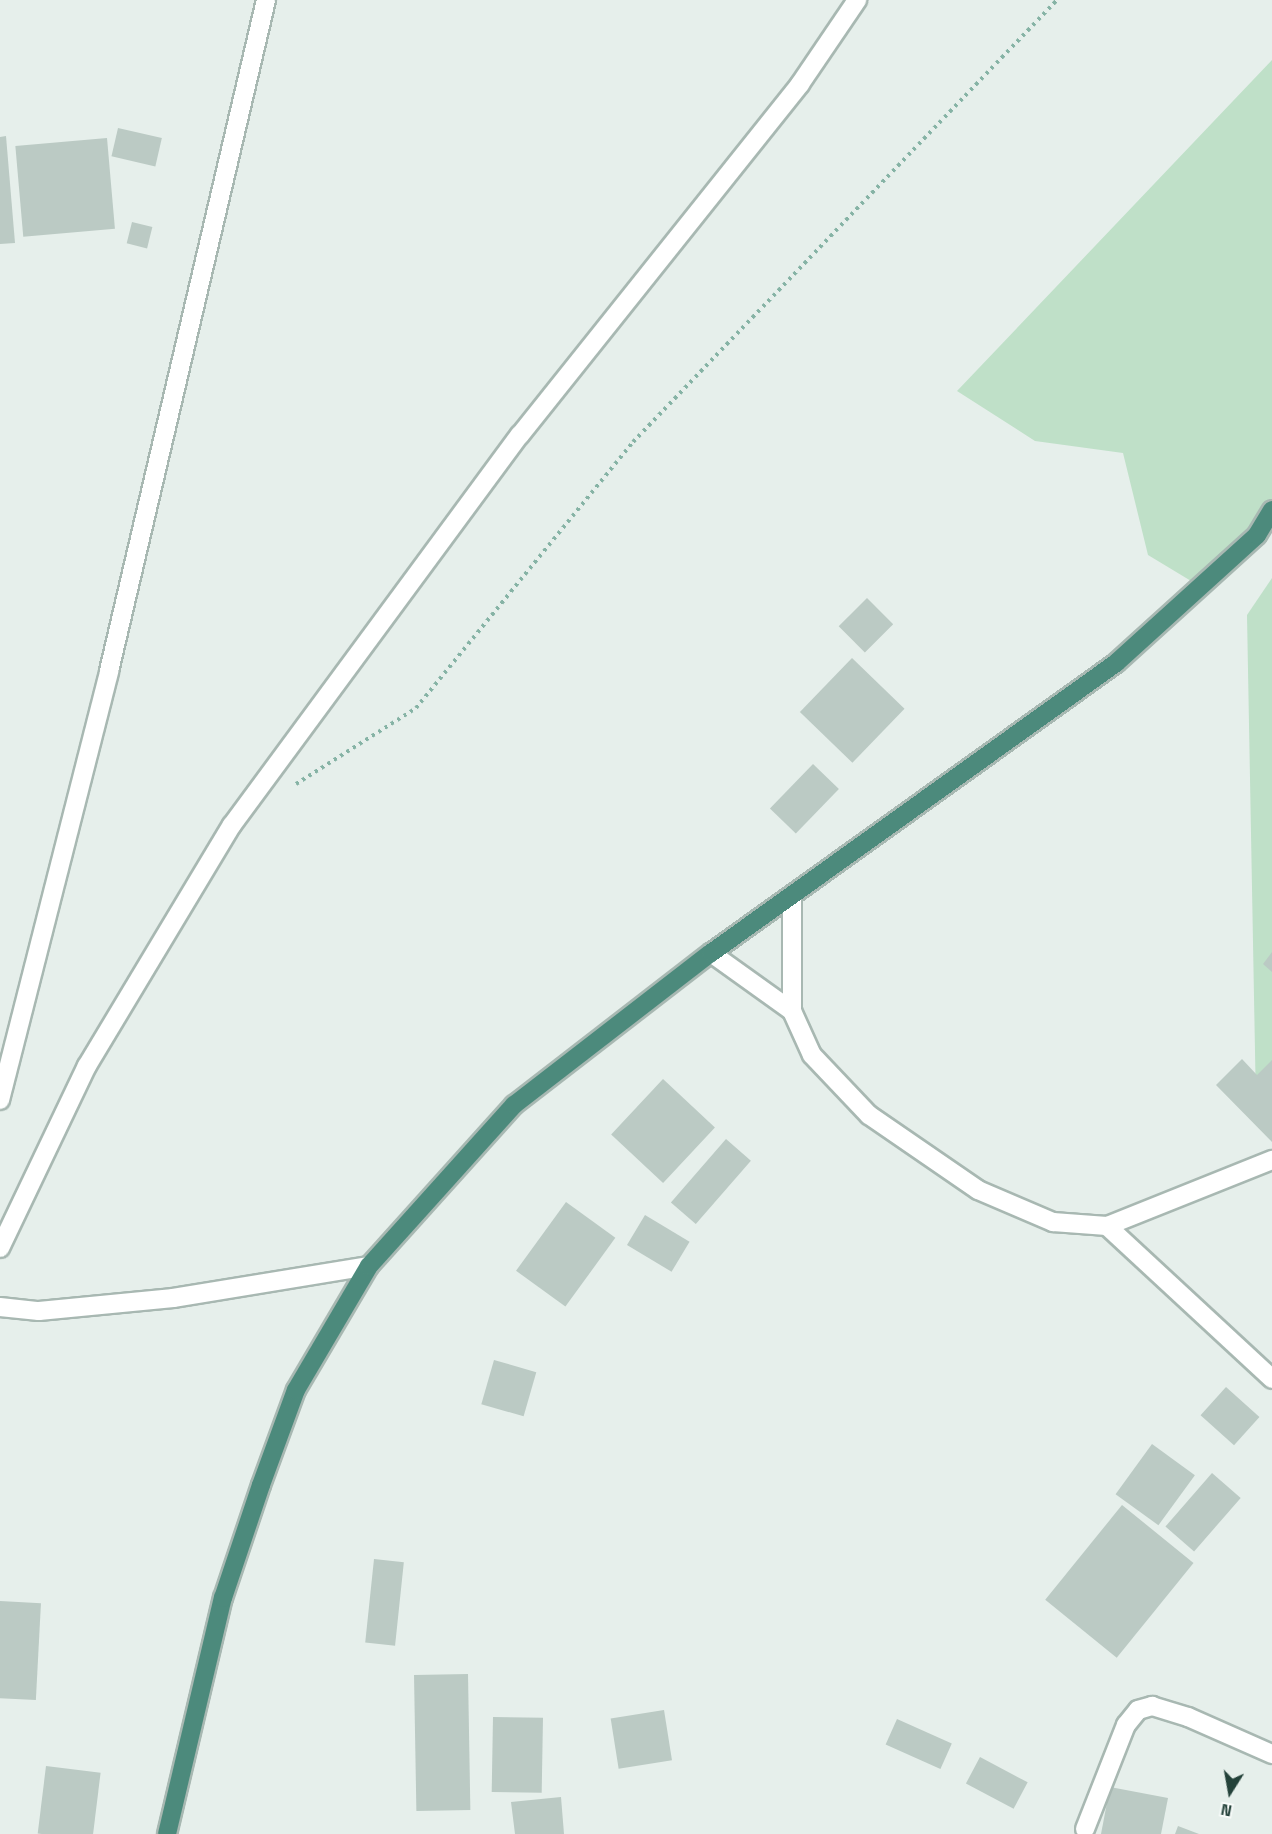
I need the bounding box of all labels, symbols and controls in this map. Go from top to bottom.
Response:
north arrow [1200,1762,1260,1822]
text: N [1219,1799,1234,1821]

